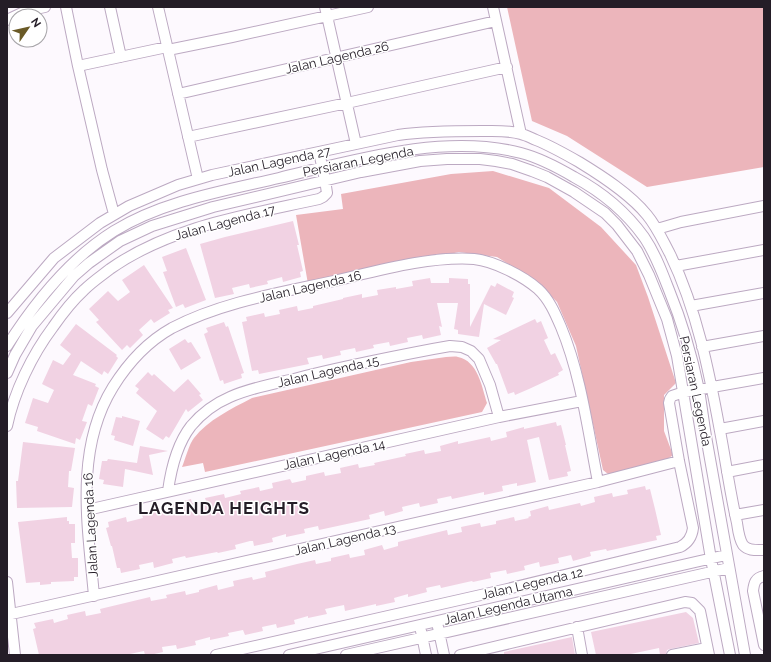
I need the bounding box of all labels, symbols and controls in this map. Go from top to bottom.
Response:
north arrow [8,8,48,48]
text: N [28,16,44,30]
street label: Jalan Lagenda 26 [284,38,390,77]
street label: Jalan Lagenda 27 [226,143,332,180]
street label: Persiaran Legenda [302,143,415,180]
street label: Jalan Lagenda 17 [173,202,277,243]
street label: Jalan Lagenda 16 [257,267,363,306]
street label: Persiaran Legenda [676,335,715,448]
street label: Jalan Lagenda 15 [276,353,380,390]
street label: Jalan Lagenda 14 [282,436,386,473]
street label: Jalan Lagenda 16 [80,472,101,578]
district label: LAGENDA HEIGHTS [138,498,310,518]
street label: Jalan Lagenda 13 [293,521,397,558]
street label: Jalan Legenda 12 [480,564,585,602]
street label: Jalan Legenda Utama [442,583,574,628]

